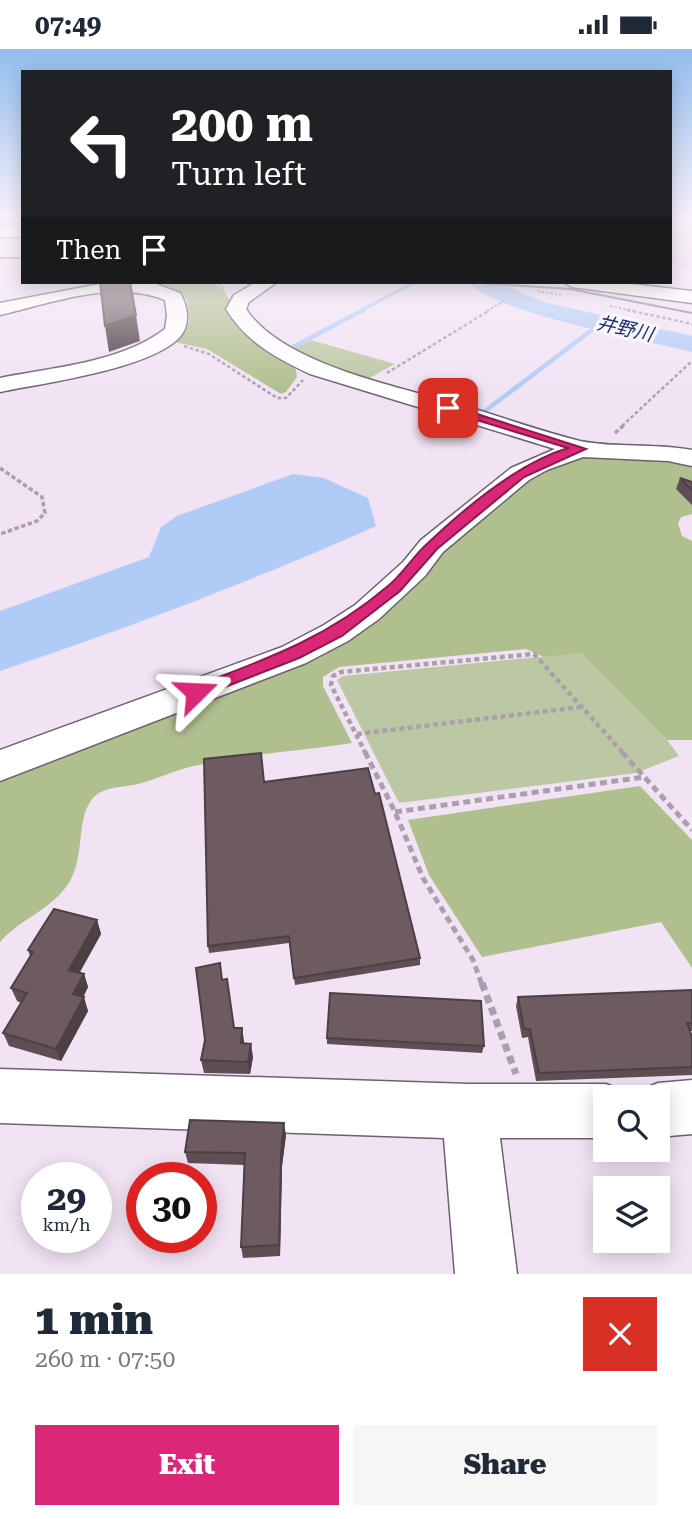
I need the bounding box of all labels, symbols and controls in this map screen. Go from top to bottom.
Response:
text: 07:49 [35,10,101,40]
text: 200 m [171,96,313,153]
icon: left [56,98,147,189]
text: Turn left [171,155,306,193]
icon: arrive [135,231,173,269]
text: Then [56,235,121,265]
water label: 井野川 [595,311,657,347]
pin [418,378,478,438]
icon: arrive [429,389,467,427]
position arrow [159,655,233,729]
map controls [593,1085,670,1253]
button: search [593,1085,670,1162]
speed limit sign: 30 [126,1162,217,1253]
button: layers [593,1176,670,1253]
text: 29 [47,1178,86,1219]
text: km/h [42,1214,91,1235]
text: 1 min [35,1295,153,1344]
button: close [583,1297,657,1371]
text: 260 m · 07:50 [35,1346,175,1373]
button: Exit [35,1425,339,1505]
button: Share [353,1425,657,1505]

